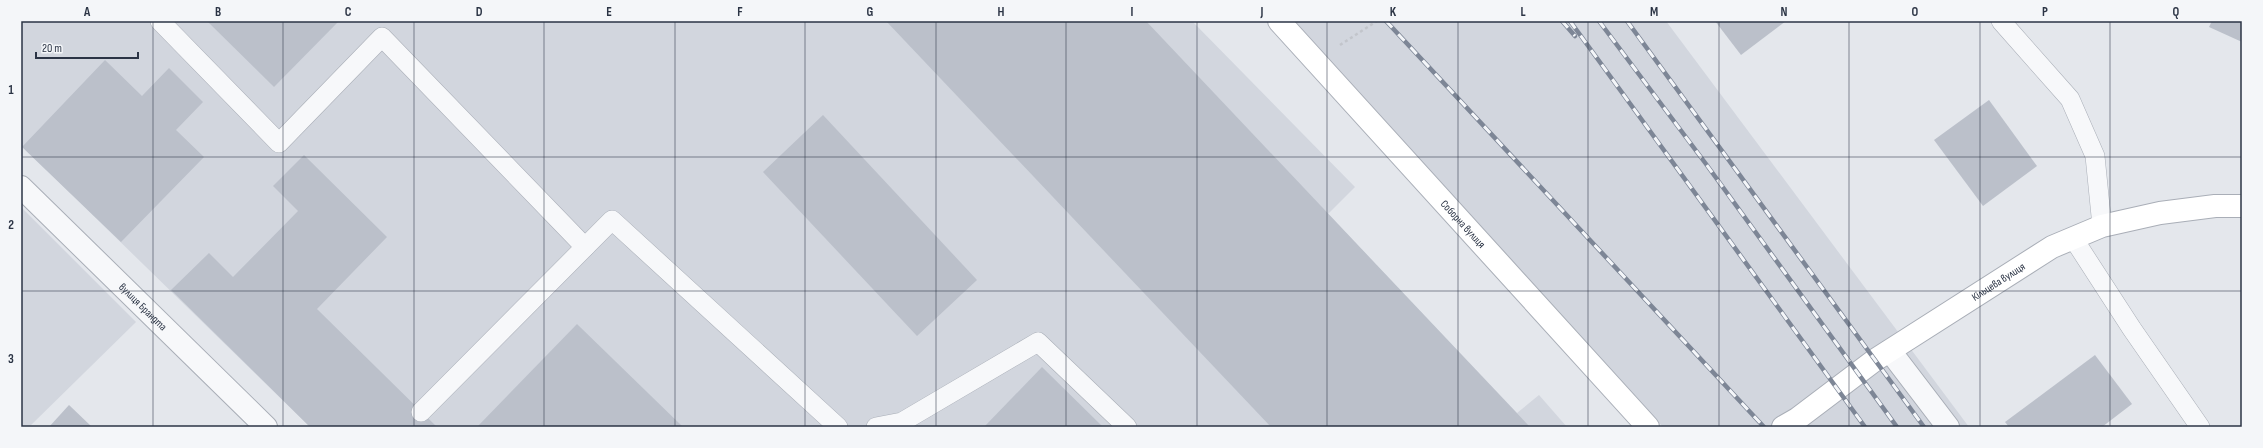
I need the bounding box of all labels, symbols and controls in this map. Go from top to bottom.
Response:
text: A [83,4,91,20]
text: B [215,4,221,20]
text: C [345,4,352,20]
text: D [476,4,483,20]
text: E [606,4,612,20]
text: F [737,4,743,20]
text: G [867,4,874,20]
text: H [998,4,1005,20]
text: I [1131,4,1134,20]
text: J [1260,4,1264,20]
text: K [1390,4,1397,20]
text: L [1520,4,1526,20]
text: M [1650,4,1658,20]
text: N [1781,4,1788,20]
text: O [1912,4,1919,20]
text: P [2042,4,2048,20]
text: Q [2173,4,2180,20]
scale bar [36,34,138,60]
text: 20 m [42,41,62,56]
text: 1 [8,82,14,98]
street label: Соборна вулиця [1438,197,1488,250]
text: 2 [8,217,14,233]
street label: Кільцева вулиця [1969,260,2027,303]
street label: вулиця Брандта [116,280,170,333]
text: 3 [8,351,14,367]

